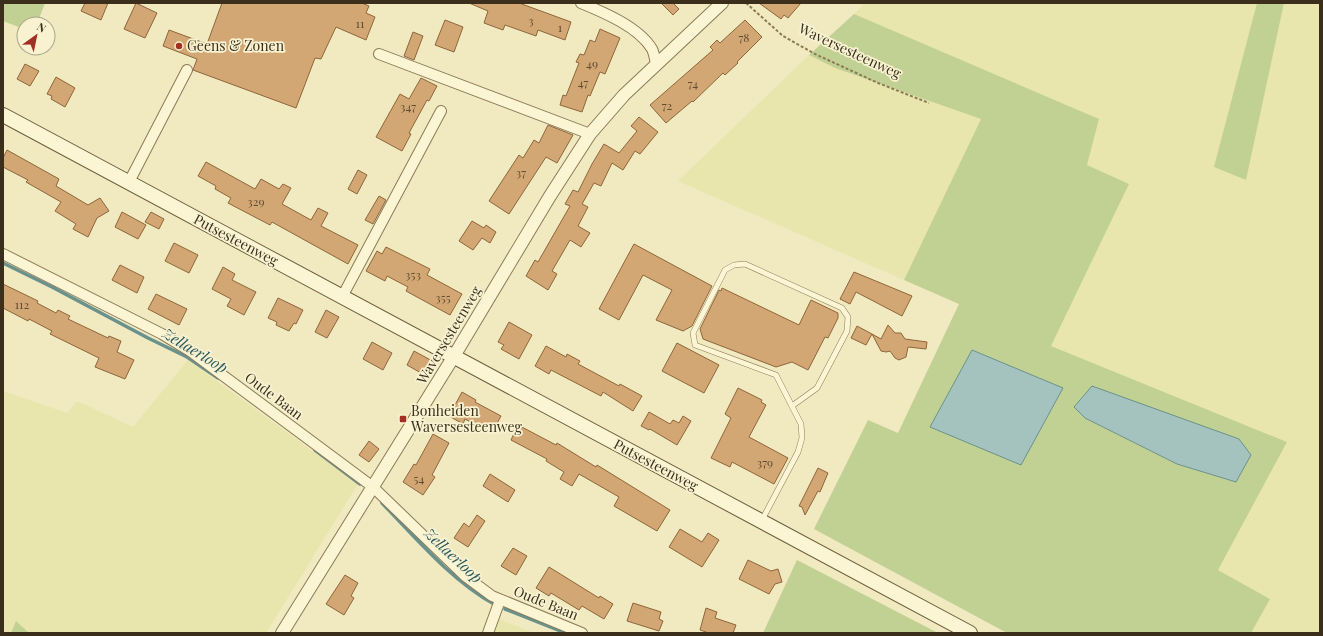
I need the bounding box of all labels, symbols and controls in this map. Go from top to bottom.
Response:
house number: 3 [528,12,534,28]
house number: 11 [356,15,365,31]
north arrow [16,16,56,56]
street label: Waversesteenweg [795,18,905,83]
text: N [34,19,49,36]
house number: 1 [558,19,563,35]
house number: 78 [738,29,750,45]
place label: Geens & Zonen [187,36,285,55]
marker: Geens & Zonen [174,41,184,51]
house number: 49 [586,55,598,71]
house number: 47 [578,74,588,90]
house number: 74 [688,75,698,91]
house number: 72 [662,97,673,113]
house number: 347 [400,98,416,114]
house number: 37 [516,164,526,180]
house number: 329 [247,193,265,209]
street label: Putsesteenweg [191,209,282,270]
house number: 353 [405,266,421,282]
street label: Waversesteenweg [411,282,486,388]
house number: 355 [435,289,451,305]
house number: 112 [15,296,30,312]
water label: Zellaerloop [159,322,232,377]
street label: Oude Baan [241,367,308,424]
place label: Bonheiden Waversesteenweg [410,401,523,436]
marker: Bonheiden Waversesteenweg [398,414,408,424]
street label: Putsesteenweg [611,434,702,495]
house number: 379 [757,454,773,470]
house number: 54 [414,470,425,486]
water label: Zellaerloop [420,523,487,587]
street label: Oude Baan [511,581,582,624]

